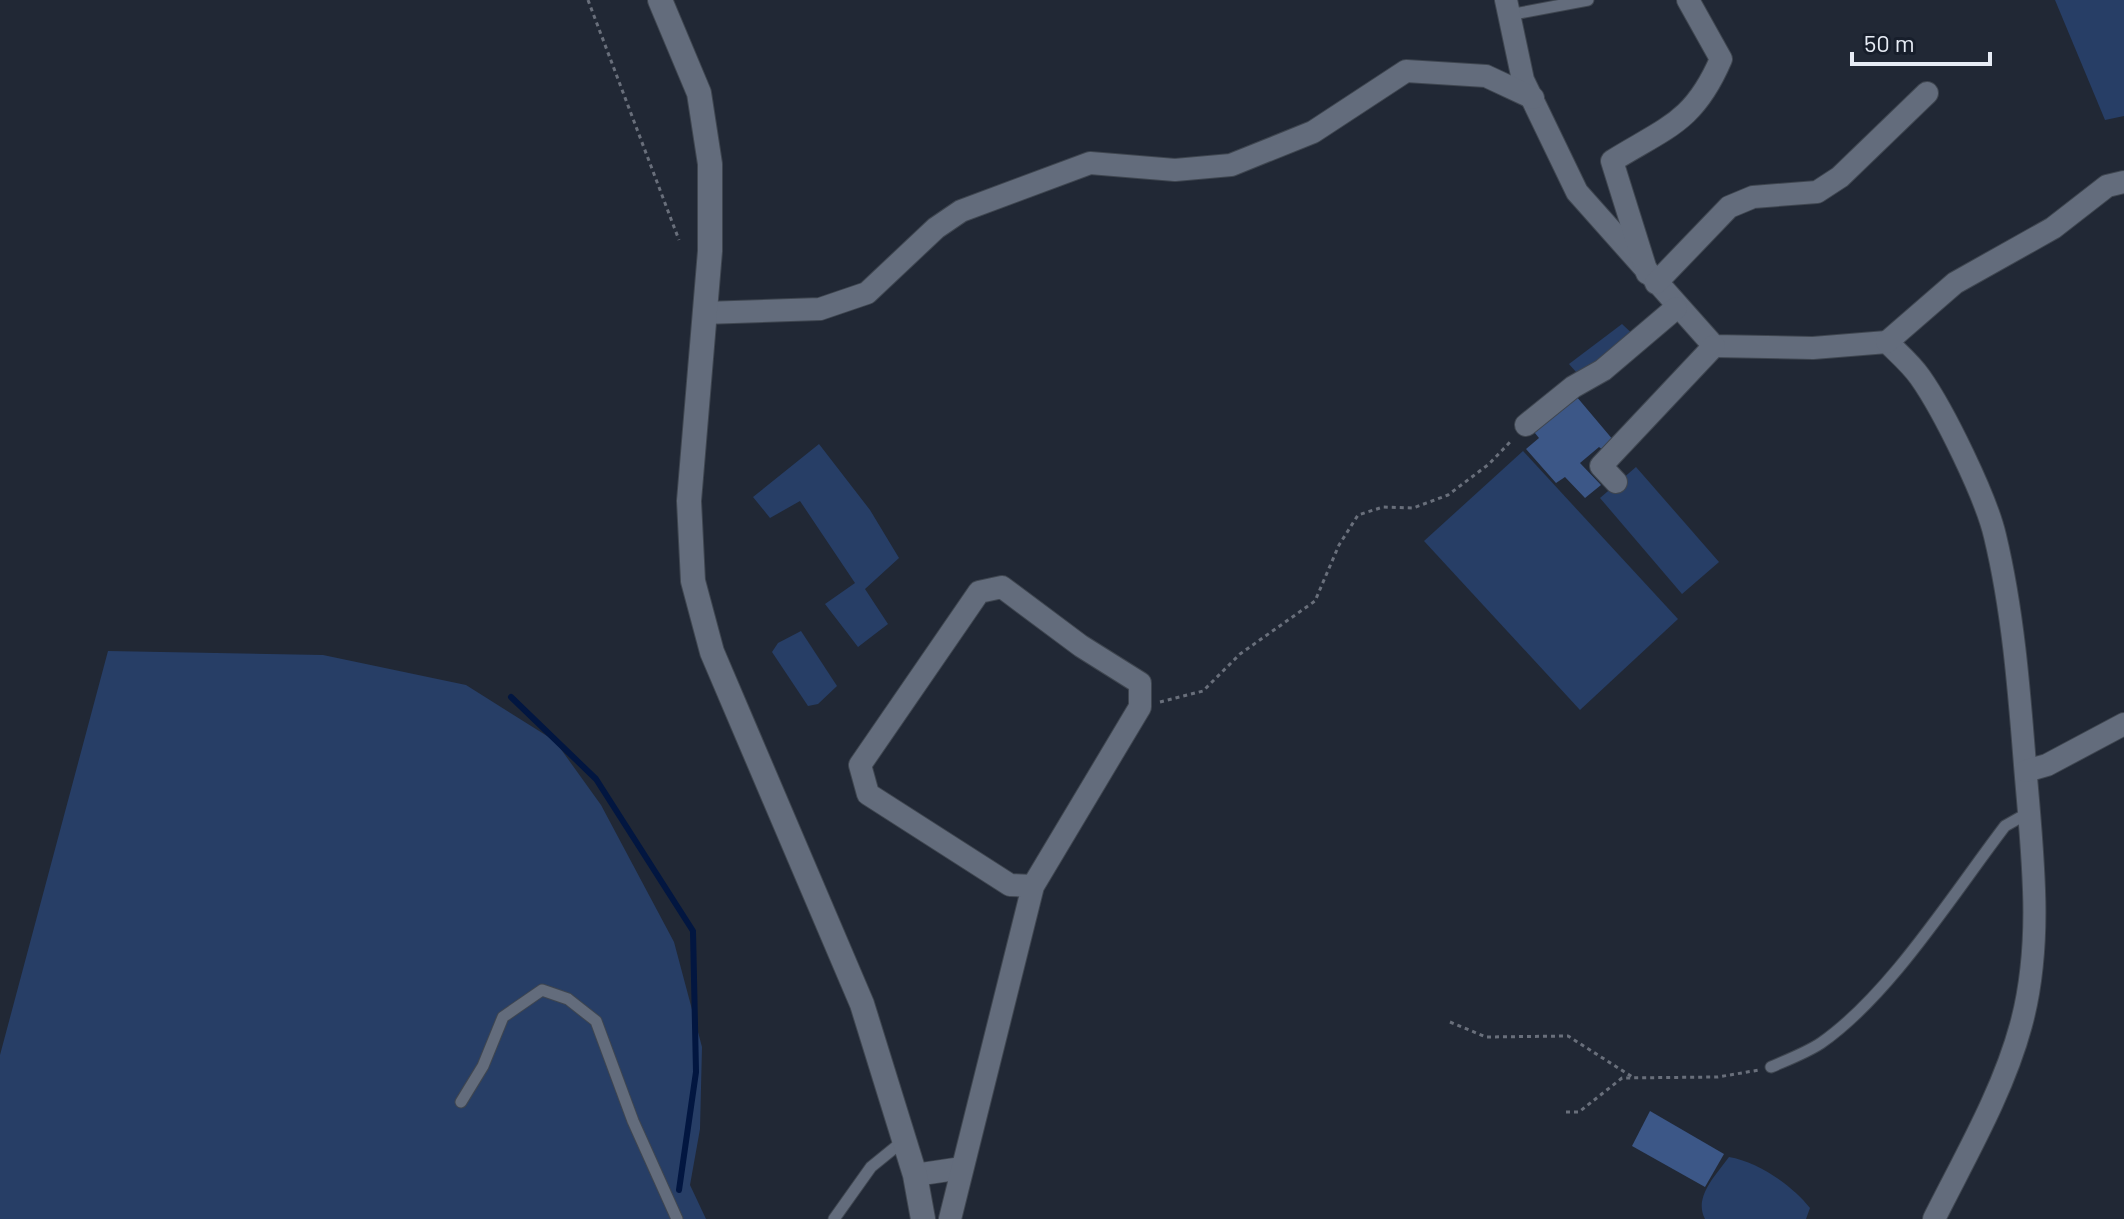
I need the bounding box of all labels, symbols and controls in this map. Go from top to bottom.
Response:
scale bar [1852,16,1990,66]
text: 50 m [1864,28,1915,57]

